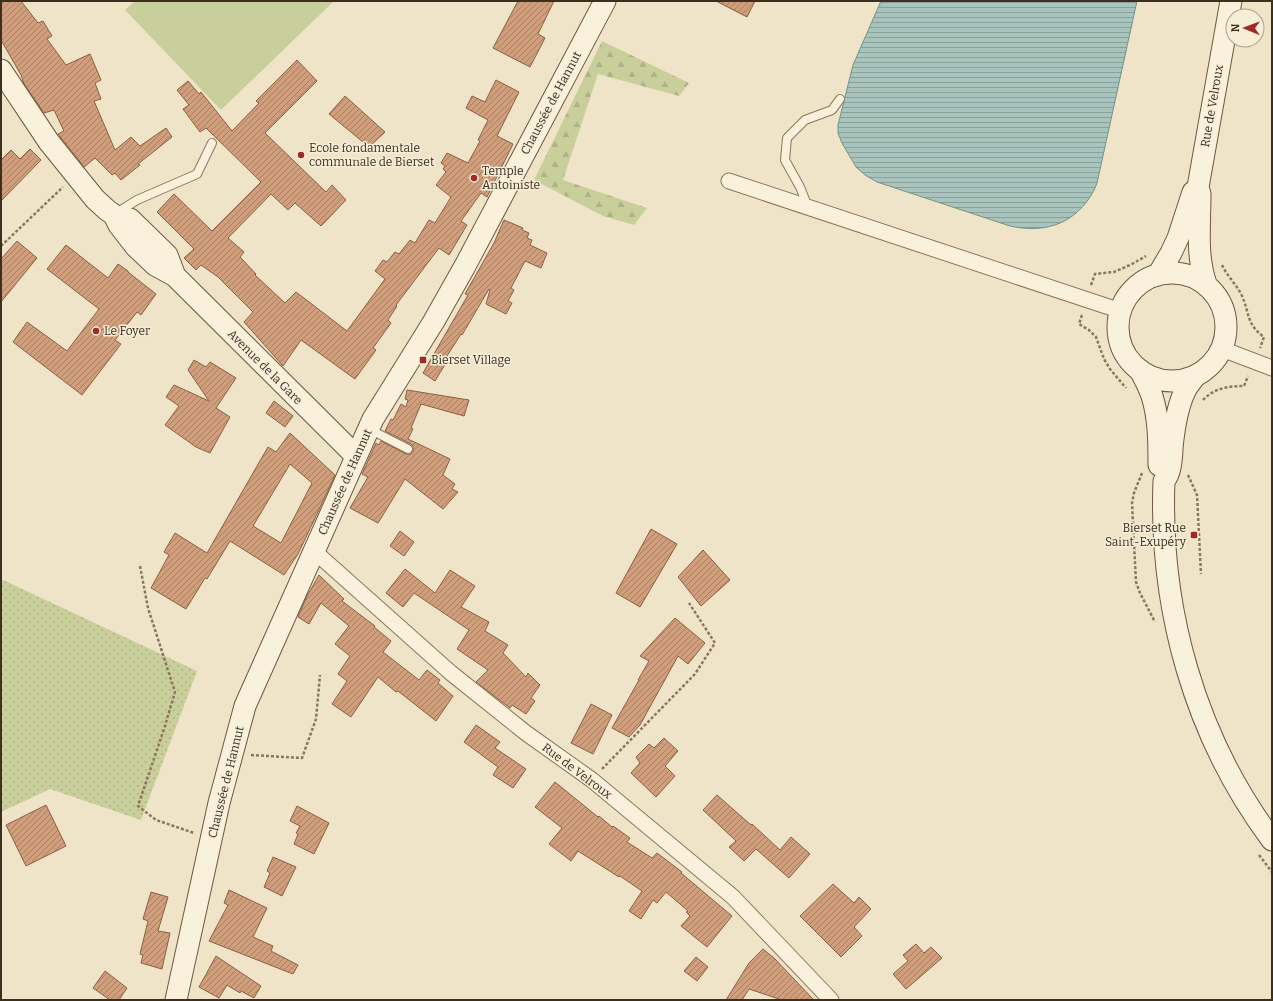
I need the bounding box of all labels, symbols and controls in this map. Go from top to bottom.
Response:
north arrow [1225,8,1265,48]
text: N [1229,23,1242,32]
street label: Chaussée de Hannut [518,48,584,157]
street label: Rue de Velroux [1198,63,1226,148]
place label: Ecole fondamentale communale de Bierset [309,141,435,169]
marker: Ecole fondamentale communale de Bierset [296,150,306,160]
place label: Temple Antoiniste [482,164,540,192]
marker: Temple Antoiniste [469,173,479,183]
place label: Le Foyer [104,324,151,338]
marker: Le Foyer [91,326,101,336]
street label: Avenue de la Gare [225,327,305,407]
place label: Bierset Village [431,353,511,367]
marker: Bierset Village [418,355,428,365]
street label: Chaussée de Hannut [315,426,375,537]
place label: Bierset Rue Saint-Exupéry [1105,521,1187,549]
marker: Bierset Rue Saint-Exupéry [1189,530,1199,540]
street label: Chaussée de Hannut [205,724,247,839]
street label: Rue de Velroux [539,740,615,802]

